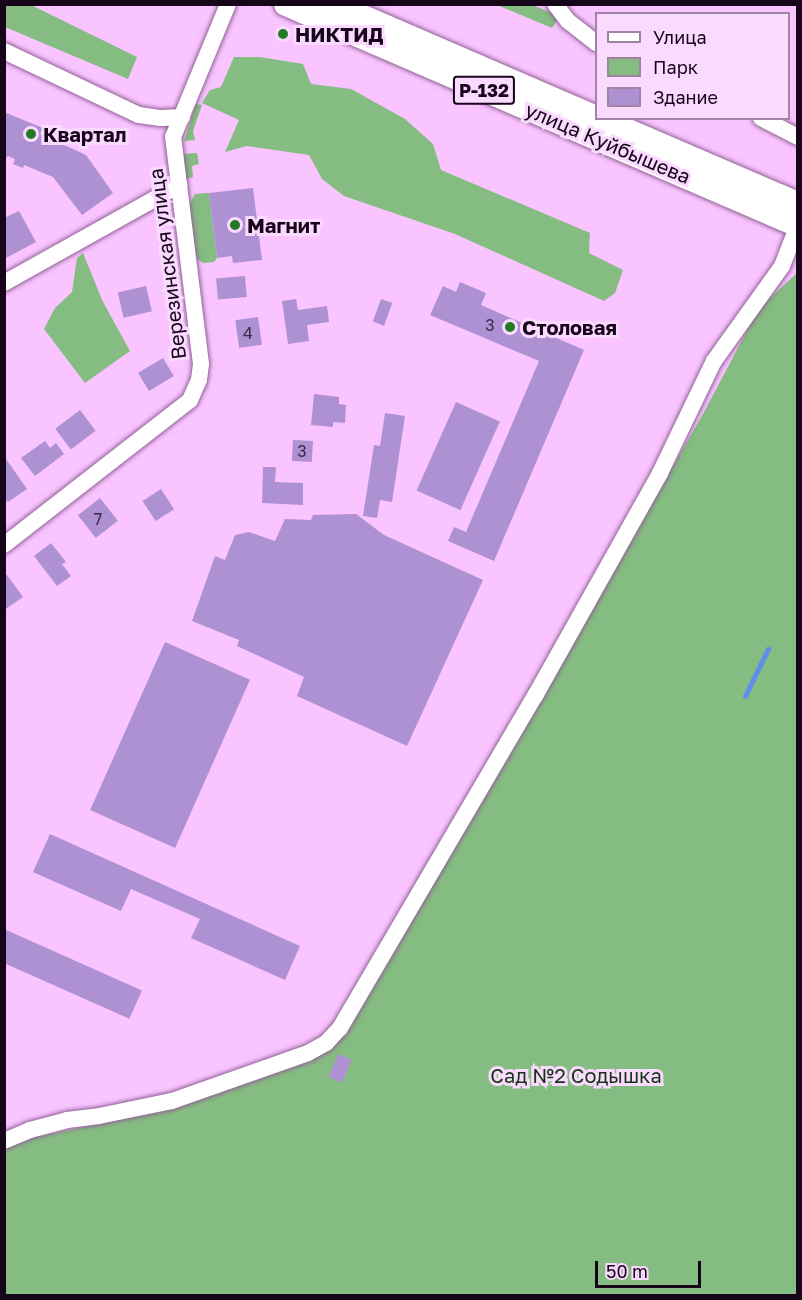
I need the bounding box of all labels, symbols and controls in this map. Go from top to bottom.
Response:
legend [595,12,790,120]
place label: НИКТИД [295,22,384,46]
text: Улица [653,26,707,48]
marker: НИКТИД [276,27,290,41]
text: Парк [653,56,698,78]
road number: Р-132 [452,75,516,105]
text: Здание [653,86,718,108]
street label: улица Куйбышева [522,97,694,189]
place label: Квартал [43,122,126,146]
marker: Квартал [24,127,38,141]
street label: Верезинская улица [143,167,191,361]
place label: Магнит [247,213,320,237]
marker: Магнит [228,218,242,232]
house number: 3 [485,315,495,335]
place label: Столовая [522,315,617,339]
marker: Столовая [503,320,517,334]
house number: 4 [243,323,253,343]
house number: 3 [297,441,307,461]
house number: 7 [94,509,102,529]
park label: Сад №2 Содышка [490,1063,662,1087]
scale bar [598,1249,704,1287]
text: 50 m [606,1260,648,1282]

